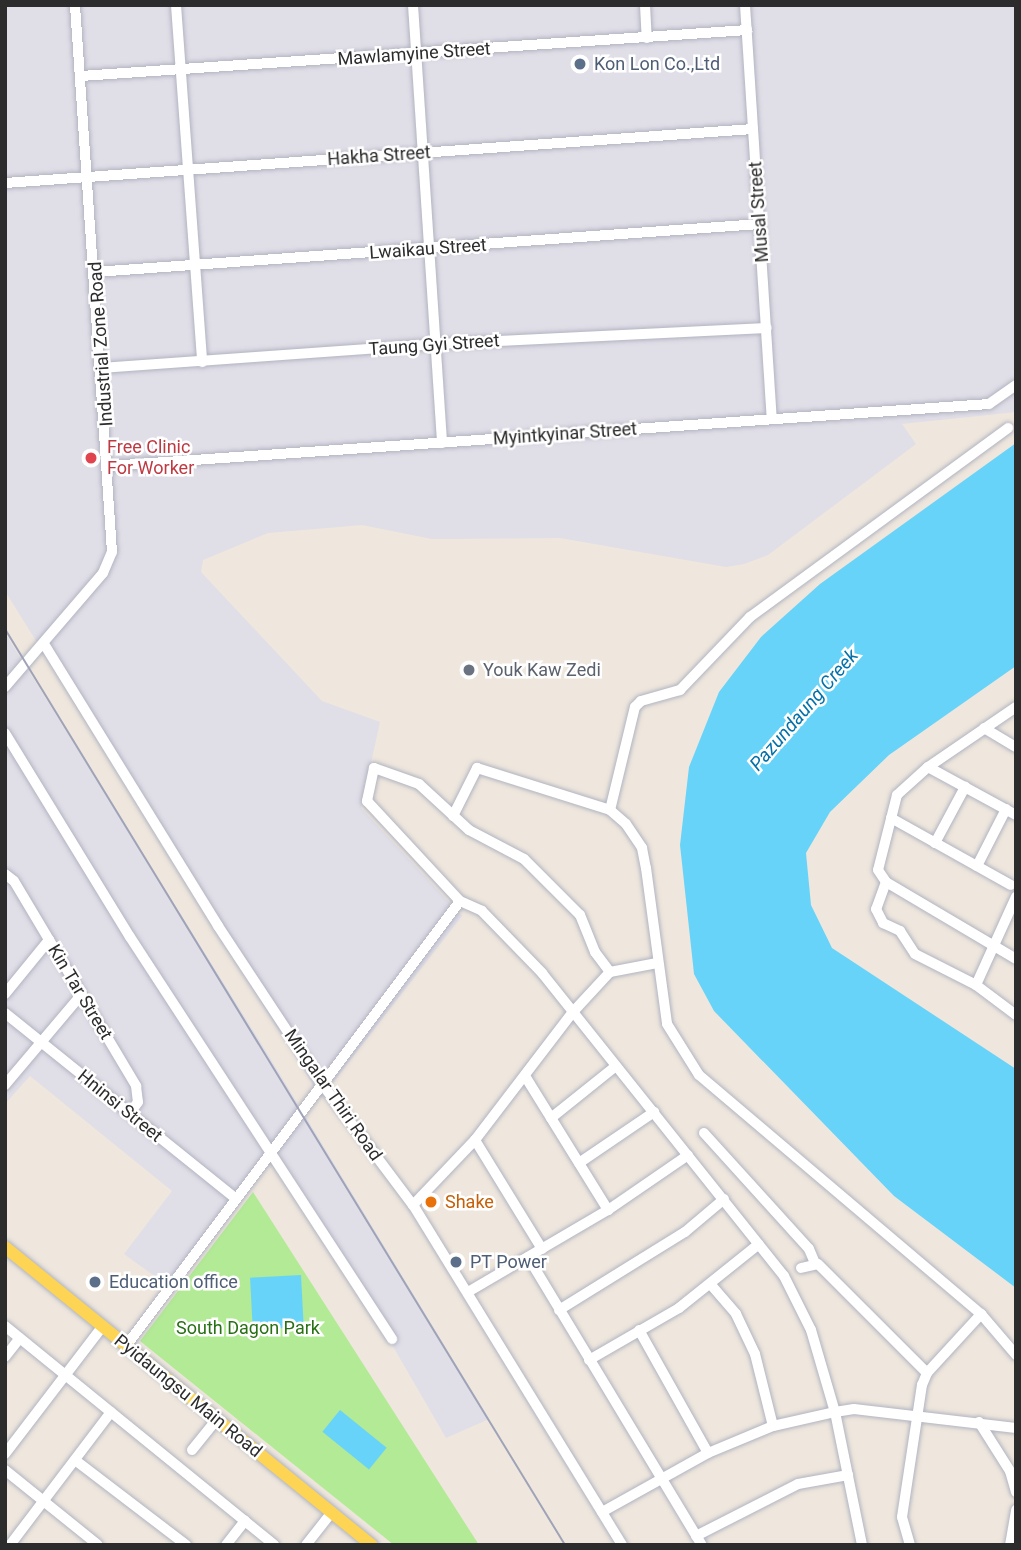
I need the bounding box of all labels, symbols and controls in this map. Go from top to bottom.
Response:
street label: Mawlamyine Street [337,38,491,70]
place label: Kon Lon Co.,Ltd [594,53,720,75]
marker: Kon Lon Co.,Ltd [572,56,588,72]
street label: Hakha Street [327,142,431,170]
street label: Musal Street [745,161,773,263]
street label: Lwaikau Street [369,234,487,264]
street label: Industrial Zone Road [84,261,118,427]
street label: Taung Gyi Street [368,330,500,360]
street label: Myintkyinar Street [492,418,638,450]
place label: Free Clinic For Worker [107,437,194,480]
marker: Free Clinic For Worker [81,448,101,468]
water label: Pazundaung Creek [745,645,863,775]
place label: Youk Kaw Zedi [483,659,601,681]
marker: Youk Kaw Zedi [461,662,477,678]
street label: Kin Tar Street [43,940,117,1044]
street label: Mingalar Thiri Road [279,1025,387,1165]
street label: Hninsi Street [73,1065,167,1147]
place label: Shake [445,1191,494,1213]
marker: Shake [423,1194,439,1210]
place label: PT Power [470,1251,547,1273]
marker: PT Power [448,1254,464,1270]
place label: Education office [109,1271,238,1293]
marker: Education office [87,1274,103,1290]
park label: South Dagon Park [176,1317,320,1339]
street label: Pyidaungsu Main Road [110,1330,266,1462]

